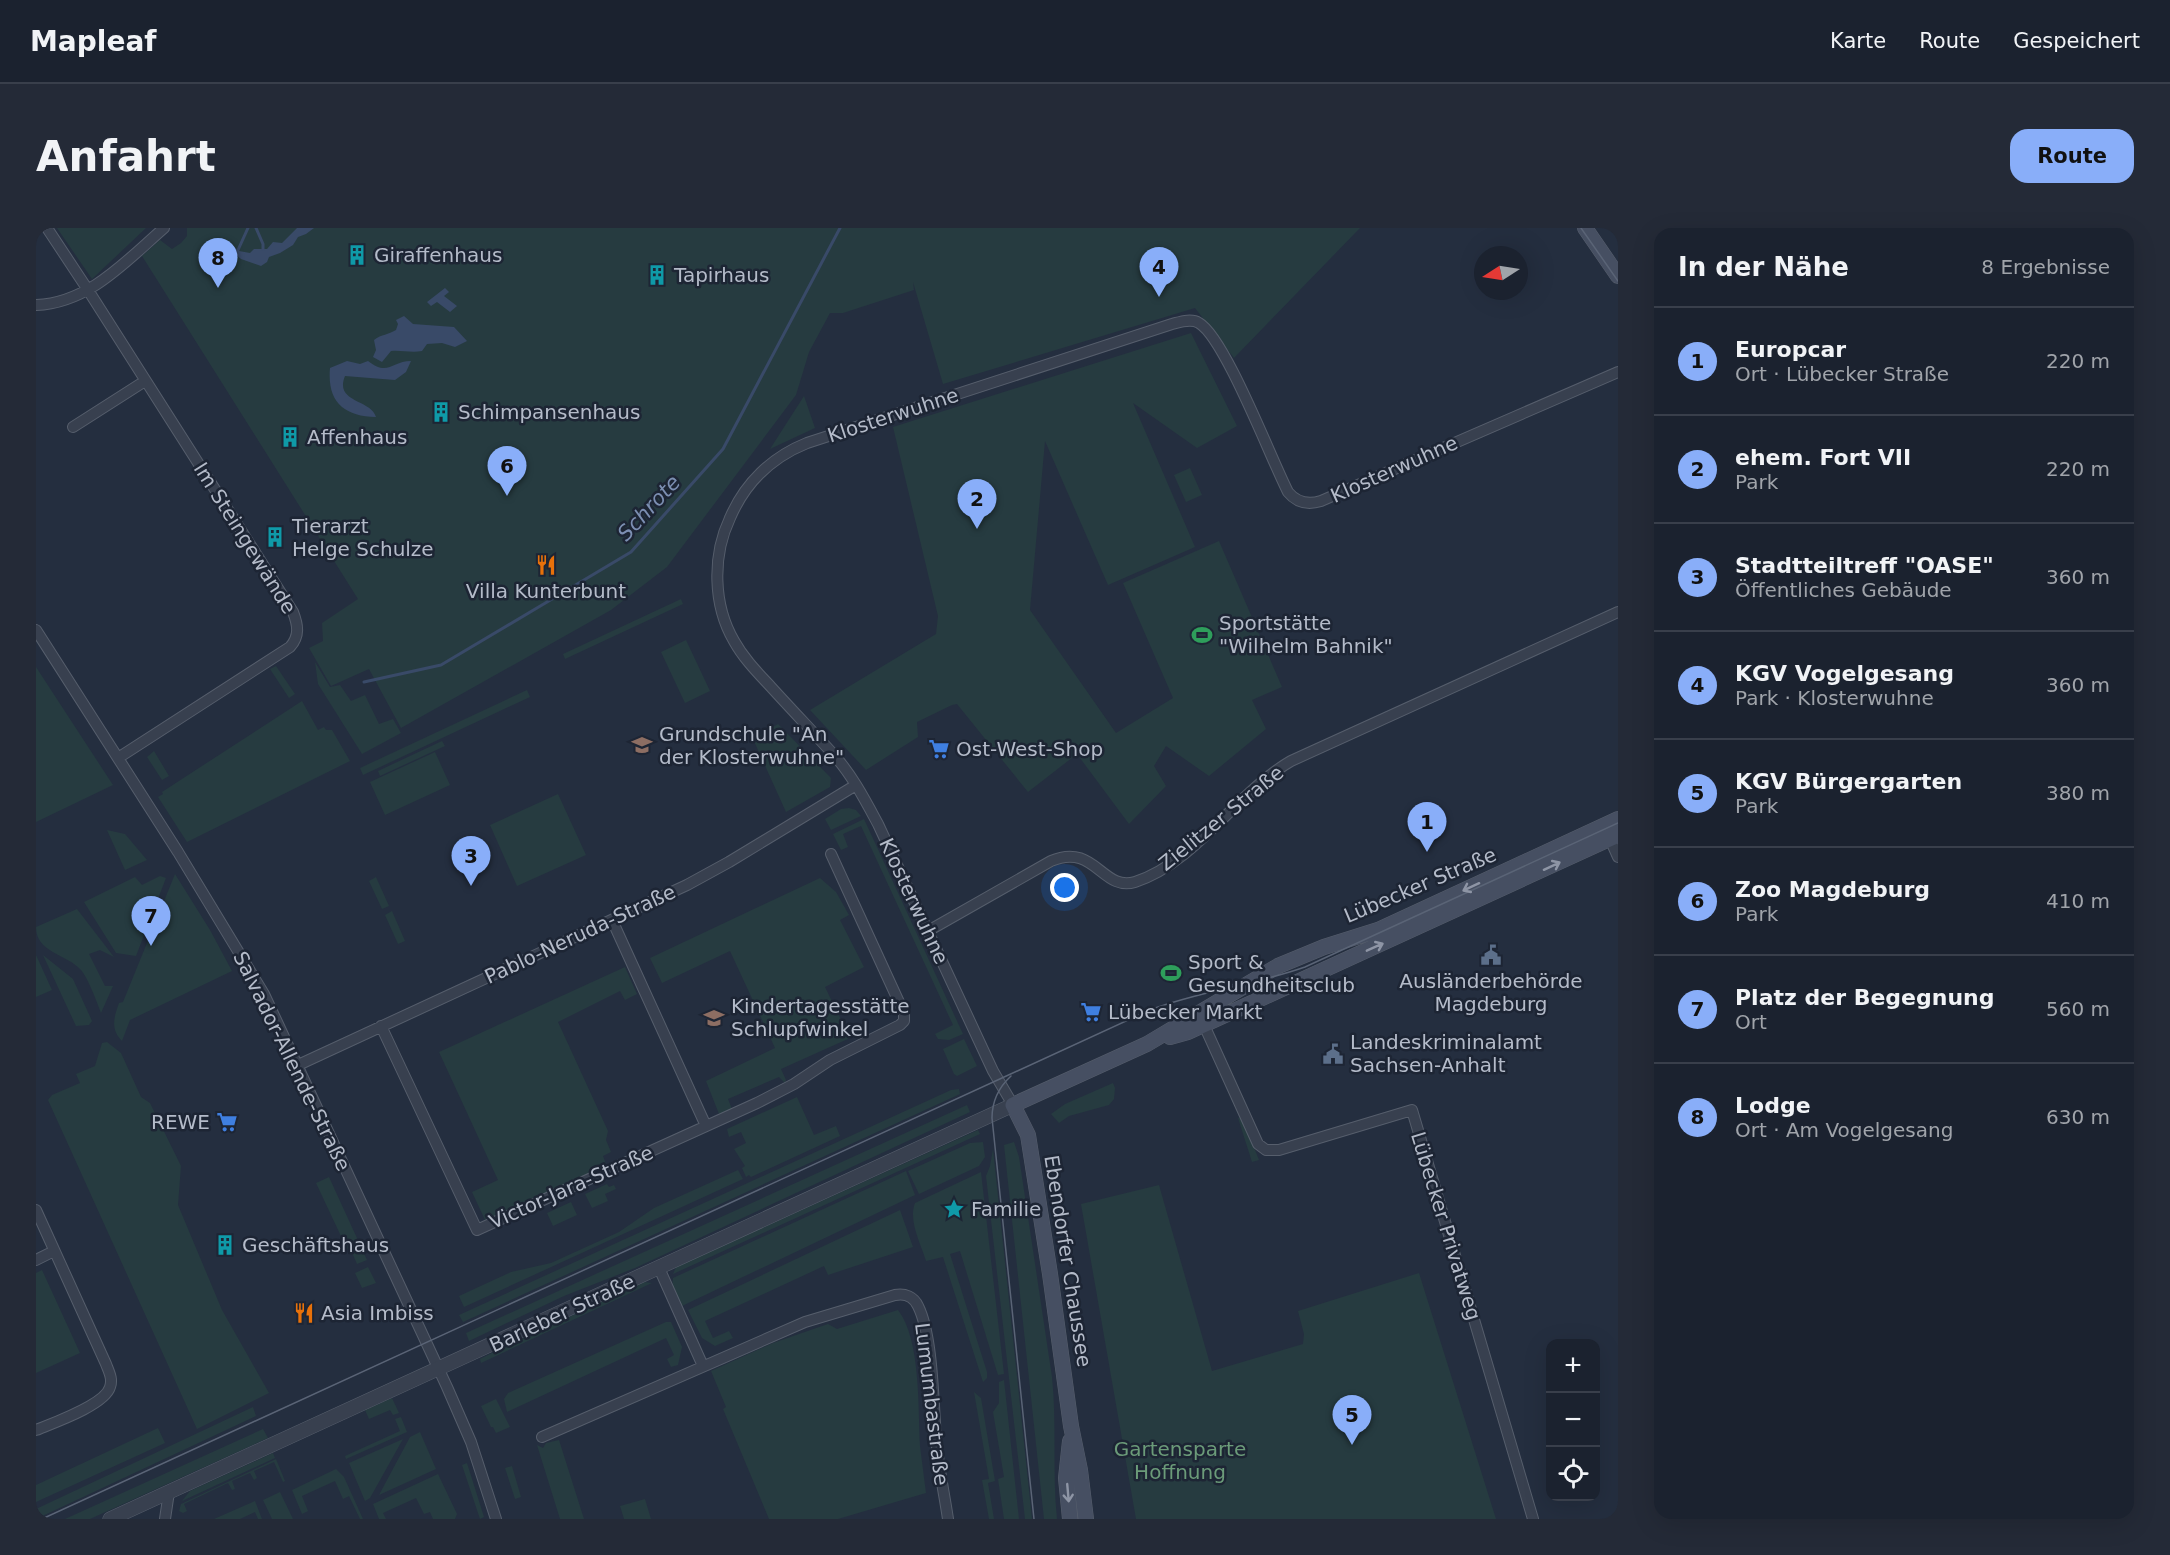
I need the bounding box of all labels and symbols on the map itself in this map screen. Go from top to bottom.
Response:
pin: 8 [198,238,237,288]
building icon: Giraffenhaus [345,243,369,267]
place label: Giraffenhaus [374,243,502,267]
north arrow [1474,246,1528,300]
pin: 4 [1140,248,1178,297]
building icon: Tapirhaus [645,263,669,287]
place label: Tapirhaus [673,263,769,287]
street label: Klosterwuhne [824,383,962,447]
building icon: Schimpansenhaus [429,400,453,424]
place label: Schimpansenhaus [458,400,640,424]
building icon: Affenhaus [278,425,302,449]
place label: Affenhaus [307,425,407,449]
street label: Klosterwuhne [1327,430,1461,508]
pin: 6 [488,446,526,496]
street label: Im Steingewände [189,458,301,618]
water label: Schrote [613,470,685,546]
pin: 2 [958,480,996,529]
place label: Tierarzt Helge Schulze [291,514,434,561]
building icon: Tierarzt Helge Schulze [263,525,287,549]
restaurant icon: Villa Kunterbunt [534,553,558,577]
place label: Villa Kunterbunt [466,579,626,603]
place label: Sportstätte "Wilhelm Bahnik" [1219,611,1393,658]
sports icon: Sportstätte "Wilhelm Bahnik" [1190,623,1214,647]
place label: Grundschule "An der Klosterwuhne" [659,722,844,769]
school or university icon: Grundschule "An der Klosterwuhne" [630,733,654,757]
supermarket icon: Ost-West-Shop [927,737,951,761]
place label: Ost-West-Shop [956,737,1103,761]
street label: Zielitzer Straße [1154,760,1288,876]
pin: 1 [1408,802,1446,852]
street label: Klosterwuhne [874,834,954,968]
pin: 3 [452,836,490,886]
street label: Lübecker Straße [1340,842,1500,928]
one-way arrow [1543,860,1561,872]
your location [1050,873,1079,902]
street label: Pablo-Neruda-Straße [481,879,679,989]
one-way arrow [1463,881,1481,893]
pin: 7 [132,896,170,946]
one-way arrow [1365,941,1383,953]
public building icon: Ausländerbehörde Magdeburg [1479,943,1503,967]
street label: Salvador-Allende-Straße [228,947,356,1175]
place label: Sport & Gesundheitsclub [1188,950,1355,997]
sports icon: Sport & Gesundheitsclub [1159,961,1183,985]
place label: Ausländerbehörde Magdeburg [1399,969,1583,1016]
place label: Kindertagesstätte Schlupfwinkel [731,994,910,1041]
supermarket icon: Lübecker Markt [1079,1000,1103,1024]
place label: Lübecker Markt [1108,1000,1263,1024]
school or university icon: Kindertagesstätte Schlupfwinkel [702,1006,726,1030]
place label: Landeskriminalamt Sachsen-Anhalt [1350,1030,1542,1077]
public building icon: Landeskriminalamt Sachsen-Anhalt [1321,1042,1345,1066]
place label: REWE [151,1110,210,1134]
supermarket icon: REWE [215,1110,239,1134]
street label: Lübecker Privatweg [1406,1129,1486,1323]
street label: Victor-Jara-Straße [485,1140,657,1234]
street label: Ebendorfer Chaussee [1039,1153,1097,1369]
place icon: Familie [942,1197,966,1221]
place label: Familie [971,1197,1041,1221]
building icon: Geschäftshaus [213,1233,237,1257]
place label: Geschäftshaus [242,1233,389,1257]
street label: Barleber Straße [486,1269,638,1357]
restaurant icon: Asia Imbiss [292,1301,316,1325]
place label: Asia Imbiss [321,1301,434,1325]
street label: Lumumbastraße [910,1321,954,1487]
pin: 5 [1332,1396,1372,1445]
park label: Gartensparte Hoffnung [1114,1437,1246,1484]
one-way arrow [1063,1483,1074,1503]

